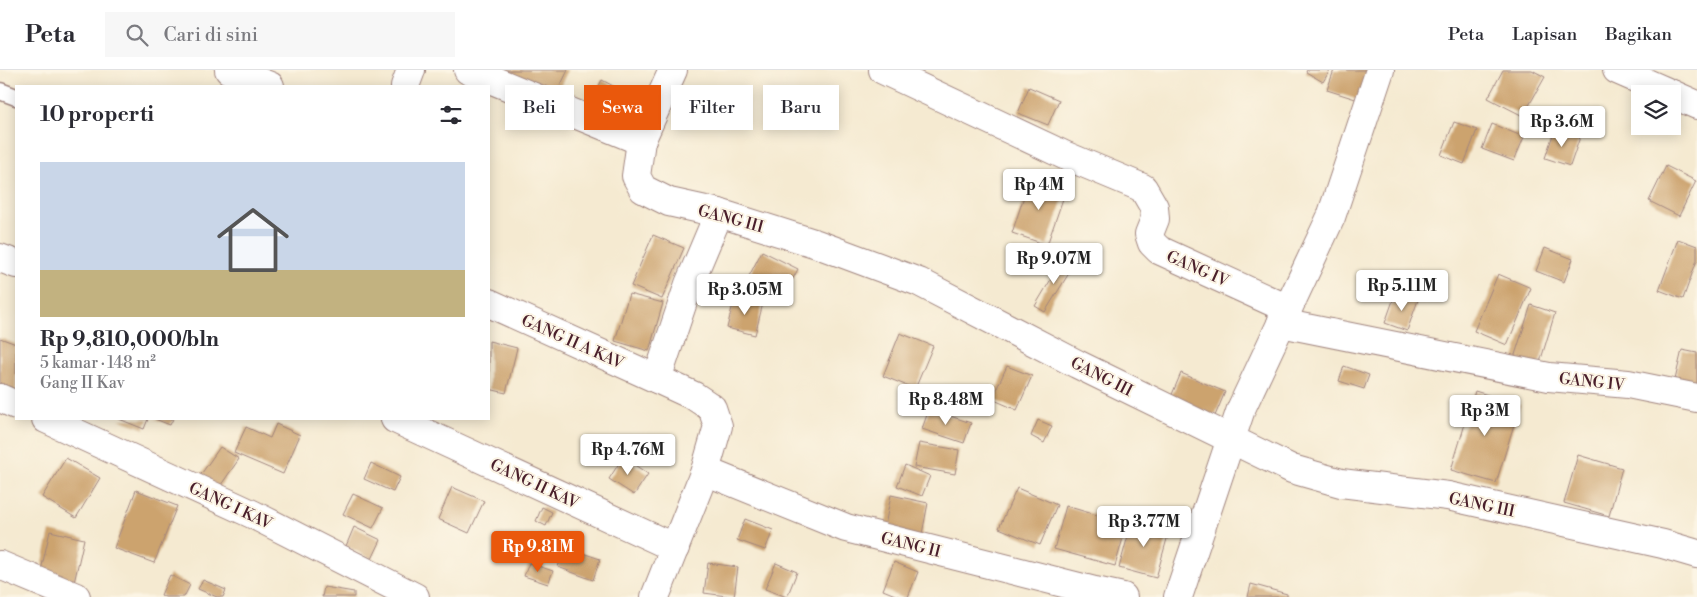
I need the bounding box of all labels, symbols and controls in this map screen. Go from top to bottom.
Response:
search box [105,12,455,57]
text: Peta [25,20,75,50]
icon: search [123,21,151,49]
text: Cari di sini [163,23,258,47]
text: Peta [1448,23,1484,46]
text: Lapisan [1512,23,1577,46]
text: Bagikan [1605,23,1672,46]
chip: Beli [505,85,574,130]
chip: Sewa [584,85,661,130]
chip: Filter [671,85,753,130]
chip: Baru [763,85,839,130]
map controls [1631,85,1681,135]
button: layers [1631,85,1681,135]
icon: filters [437,101,465,129]
text: 10 properti [40,102,154,128]
pin: Rp 3.6M [1516,106,1608,148]
text: Rp 3.6M [1530,112,1594,132]
pin: Rp 4M [1004,168,1074,211]
text: Rp 4M [1014,175,1064,195]
icon: home [208,195,298,285]
street label: GANG III [696,201,766,237]
pin: Rp 9.07M [1002,242,1106,285]
street label: GANG IV [1163,246,1232,292]
text: Rp 9.07M [1017,249,1091,269]
pin: Rp 5.11M [1350,270,1454,312]
pin: Rp 3.05M [693,274,797,316]
text: Rp 5.11M [1367,276,1437,296]
text: Rp 3.05M [708,280,782,300]
street label: GANG II A KAV [518,310,628,374]
text: Rp 9,810,000/bln [40,327,219,353]
text: 5 kamar · 148 m² [40,353,156,373]
street label: GANG III [1067,353,1136,401]
street label: GANG IV [1558,369,1627,395]
text: Gang II Kav [40,373,125,393]
pin: Rp 8.48M [894,384,998,426]
text: Rp 8.48M [909,390,983,410]
pin: Rp 3M [1450,394,1520,437]
text: Rp 3M [1460,401,1510,421]
pin: Rp 4.76M [576,434,680,476]
text: Rp 4.76M [591,440,665,460]
street label: GANG II KAV [487,455,583,513]
street label: GANG I KAV [186,478,276,534]
street label: GANG III [1447,488,1517,522]
pin: Rp 3.77M [1092,506,1196,548]
text: Rp 3.77M [1108,512,1180,532]
street label: GANG II [879,528,943,562]
pin: Rp 9.81M [486,530,590,573]
text: Rp 9.81M [502,537,574,557]

